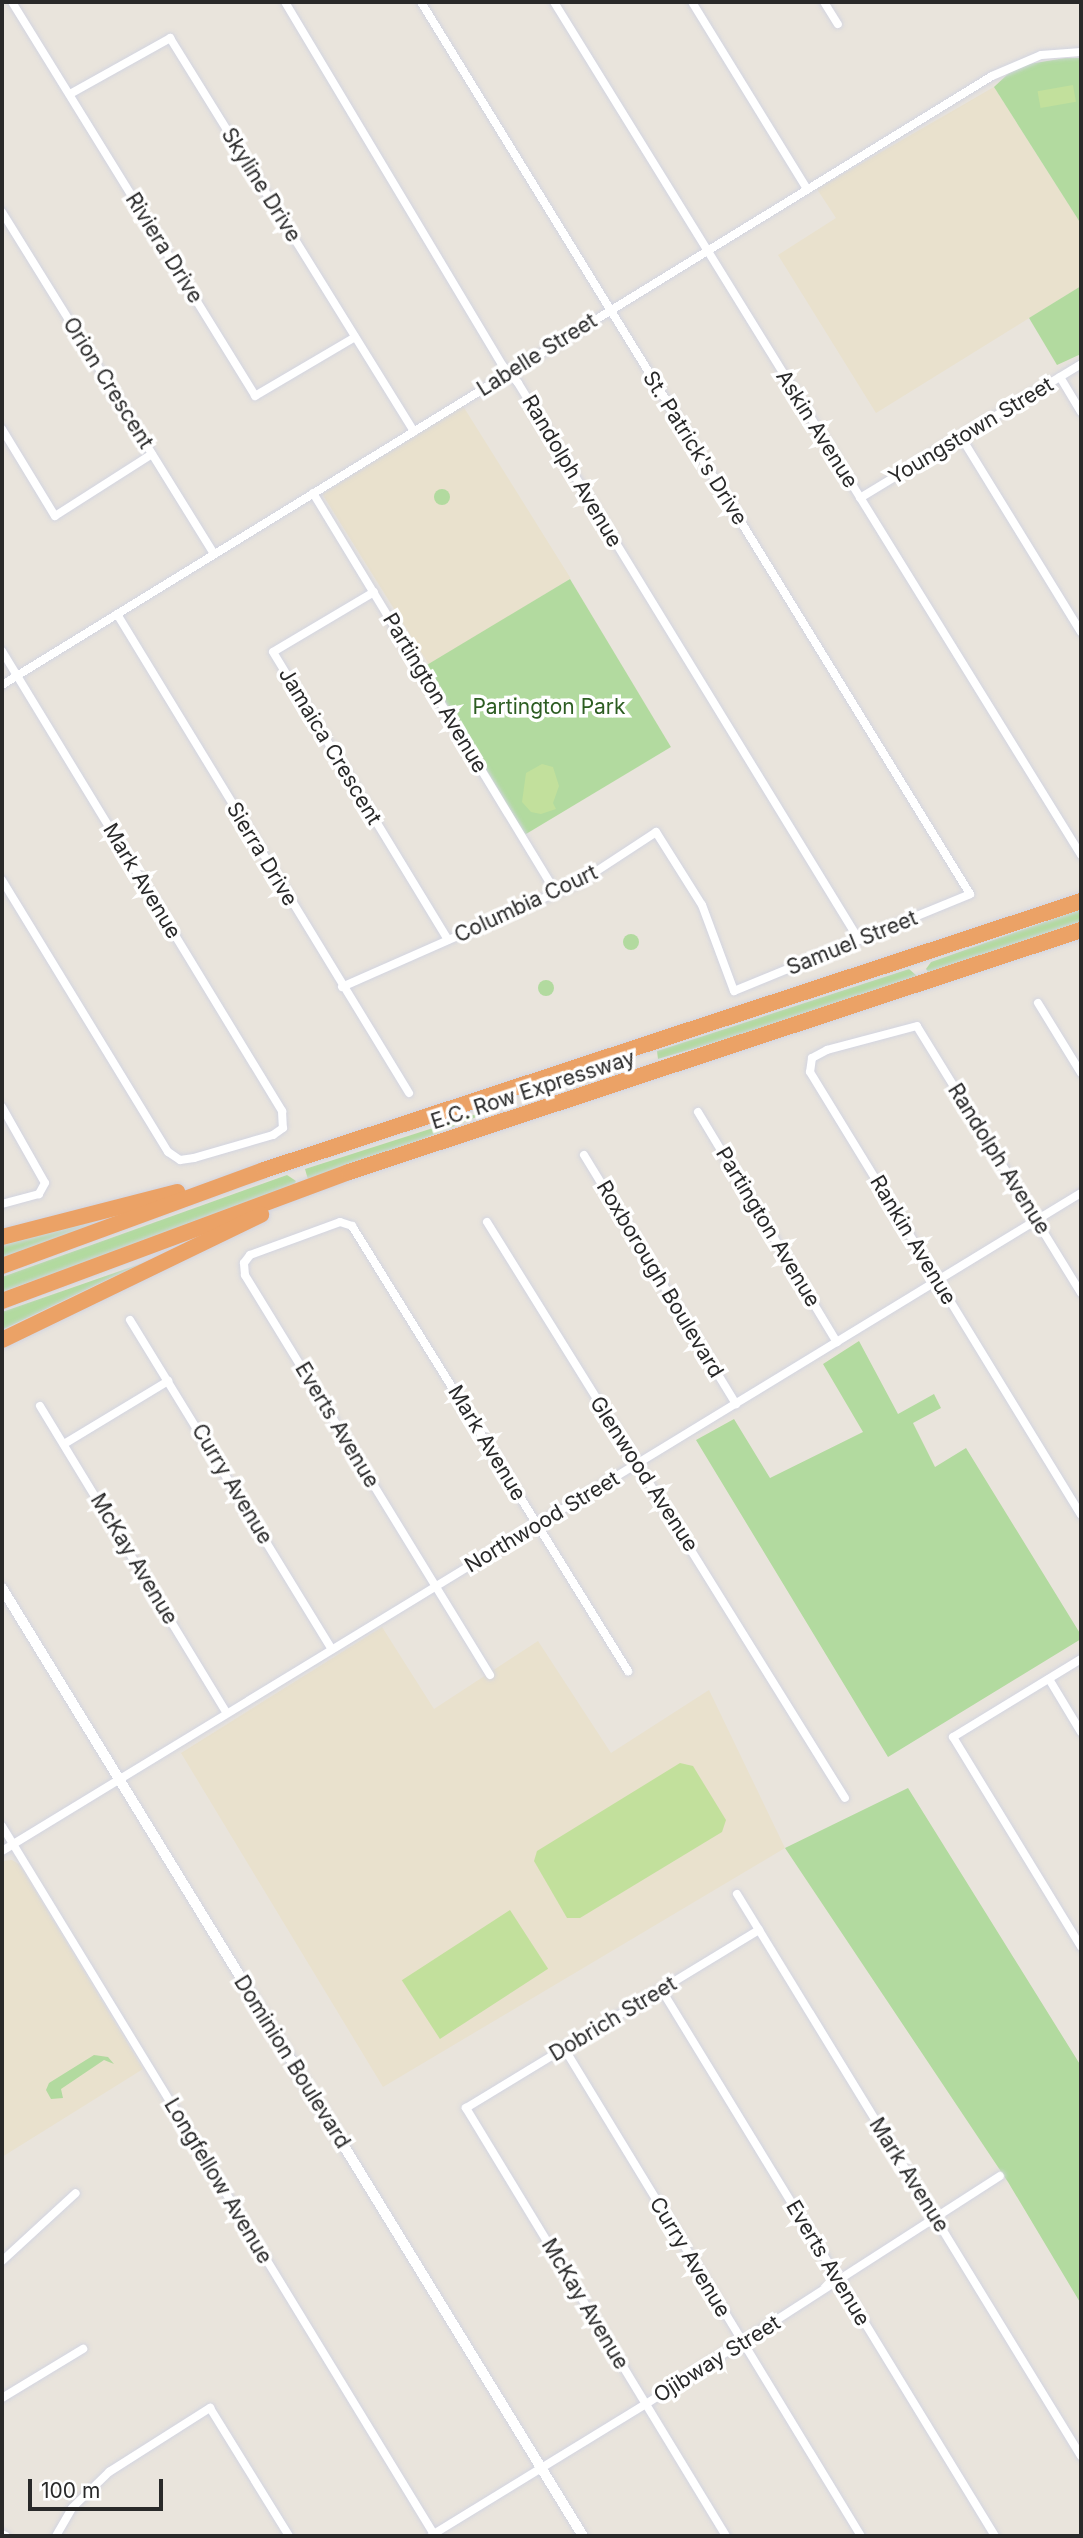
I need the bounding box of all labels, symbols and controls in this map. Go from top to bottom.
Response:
street label: Skyline Drive [216,123,306,247]
street label: Riviera Drive [120,188,208,308]
street label: Labelle Street [473,308,601,402]
street label: Orion Crescent [58,313,158,453]
street label: Askin Avenue [771,365,863,493]
street label: St. Patrick's Drive [638,366,752,530]
street label: Youngstown Street [884,372,1058,490]
street label: Randolph Avenue [517,390,627,552]
street label: Partington Avenue [377,609,493,777]
street label: Jamaica Crescent [273,663,387,829]
park label: Partington Park [472,694,626,720]
street label: Sierra Drive [221,797,303,911]
street label: Mark Avenue [98,819,186,943]
street label: Columbia Court [450,860,602,948]
street label: Samuel Street [783,905,921,981]
street label: E.C. Row Expressway [428,1045,638,1135]
street label: Randolph Avenue [942,1079,1056,1239]
street label: Partington Avenue [710,1143,826,1311]
street label: Rankin Avenue [865,1171,961,1309]
street label: Roxborough Boulevard [591,1176,729,1382]
street label: Everts Avenue [290,1358,384,1492]
street label: Mark Avenue [443,1381,531,1505]
street label: Glenwood Avenue [584,1392,704,1556]
street label: Curry Avenue [186,1419,278,1549]
street label: Northwood Street [460,1466,624,1578]
street label: McKay Avenue [85,1489,183,1629]
street label: Dominion Boulevard [229,1971,355,2153]
street label: Dobrich Street [545,1971,681,2067]
street label: Longfellow Avenue [159,2094,277,2268]
street label: Mark Avenue [864,2113,954,2237]
street label: Curry Avenue [644,2192,736,2322]
street label: Everts Avenue [781,2196,875,2330]
street label: McKay Avenue [536,2234,634,2374]
street label: Ojibway Street [649,2310,785,2408]
scale bar [32,2464,166,2508]
text: 100 m [41,2478,100,2503]

